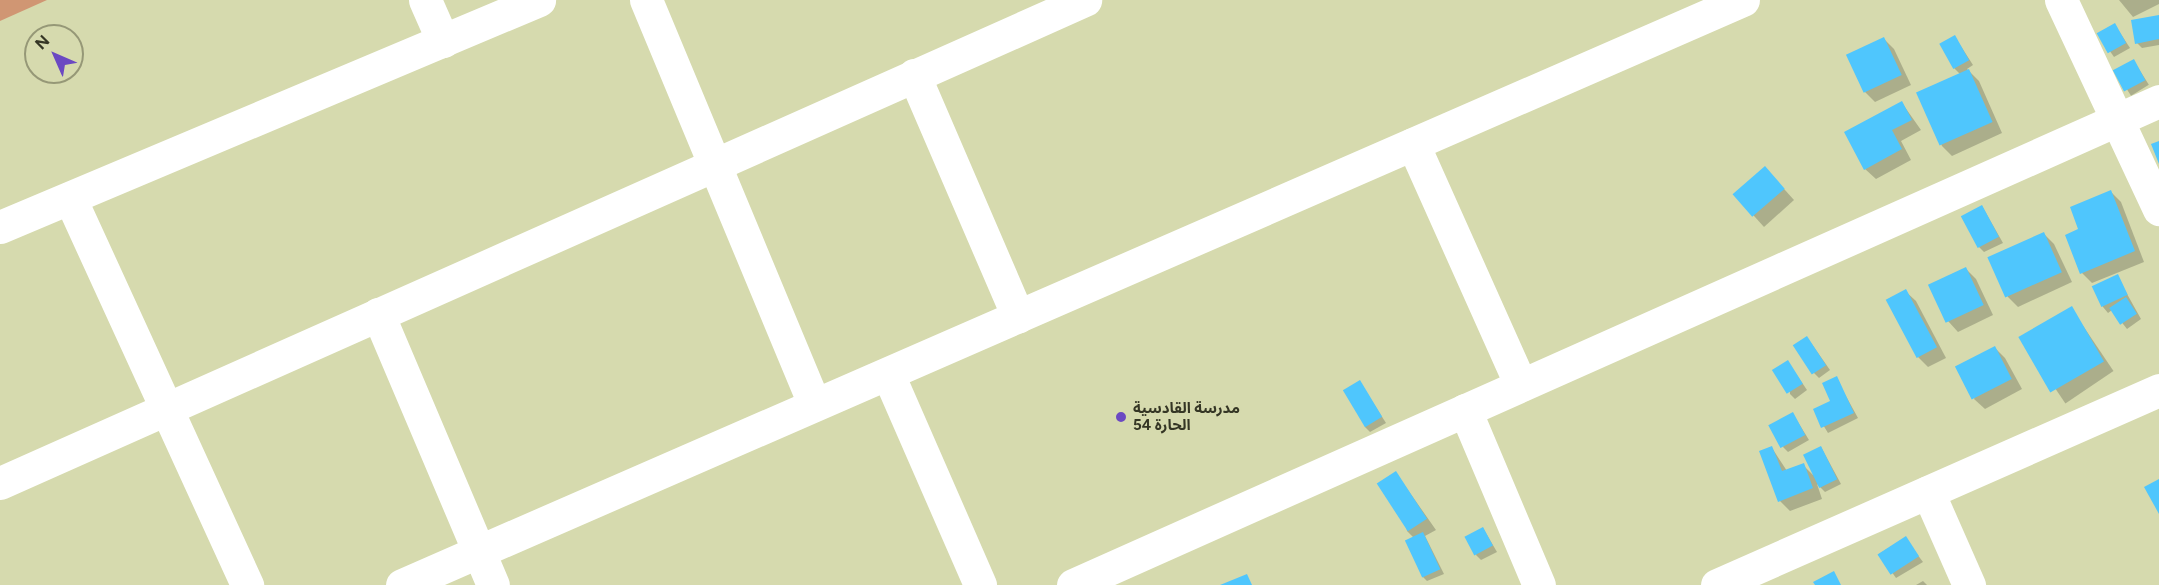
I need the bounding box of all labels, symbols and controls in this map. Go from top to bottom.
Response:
north arrow [24,24,84,84]
text: N [31,31,53,53]
place label: مدرسة القادسية الحارة 54 [1133,399,1240,434]
marker: مدرسة القادسية الحارة 54 [1114,410,1128,424]

